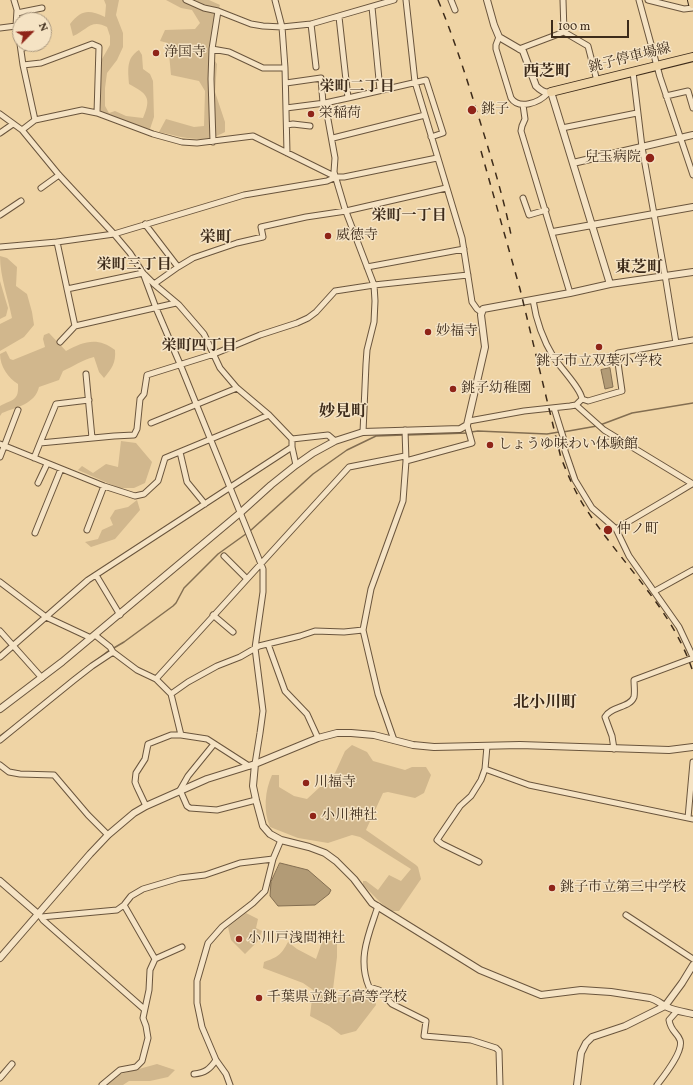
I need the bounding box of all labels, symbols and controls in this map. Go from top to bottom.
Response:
north arrow [12,12,52,52]
scale bar [553,12,631,38]
text: 100 m [558,19,590,35]
text: N [34,21,51,34]
street label: 銚子停車場線 [587,41,673,77]
place label: 浄国寺 [164,45,206,61]
marker: 浄国寺 [151,48,161,58]
district label: 西芝町 [523,63,571,83]
district label: 栄町二丁目 [320,79,394,97]
place label: 銚子 [481,102,509,118]
marker: 銚子 [466,104,478,116]
place label: 栄稲荷 [319,106,361,122]
marker: 栄稲荷 [306,109,316,119]
place label: 兒玉病院 [585,150,641,166]
marker: 兒玉病院 [644,152,656,164]
district label: 栄町一丁目 [372,208,446,226]
place label: 威徳寺 [336,228,378,244]
district label: 栄町 [200,229,232,249]
marker: 威徳寺 [323,231,333,241]
district label: 栄町三丁目 [97,257,171,275]
district label: 東芝町 [615,259,663,279]
place label: 妙福寺 [436,324,478,340]
marker: 妙福寺 [423,327,433,337]
district label: 栄町四丁目 [162,338,236,356]
marker: 銚子市立双葉小学校 [594,342,604,352]
place label: 銚子市立双葉小学校 [536,354,662,370]
place label: 銚子幼稚園 [461,381,531,397]
marker: 銚子幼稚園 [448,384,458,394]
district label: 妙見町 [319,403,367,423]
place label: しょうゆ味わい体験館 [498,437,638,453]
marker: しょうゆ味わい体験館 [485,440,495,450]
place label: 仲ノ町 [617,522,659,538]
marker: 仲ノ町 [602,524,614,536]
district label: 北小川町 [513,694,577,714]
place label: 川福寺 [314,775,356,791]
marker: 川福寺 [301,778,311,788]
place label: 小川神社 [321,808,377,824]
marker: 小川神社 [308,811,318,821]
place label: 銚子市立第三中学校 [560,880,686,896]
marker: 銚子市立第三中学校 [547,883,557,893]
place label: 小川戸浅間神社 [247,931,345,947]
marker: 小川戸浅間神社 [234,934,244,944]
place label: 千葉県立銚子高等学校 [267,990,407,1006]
marker: 千葉県立銚子高等学校 [254,993,264,1003]

